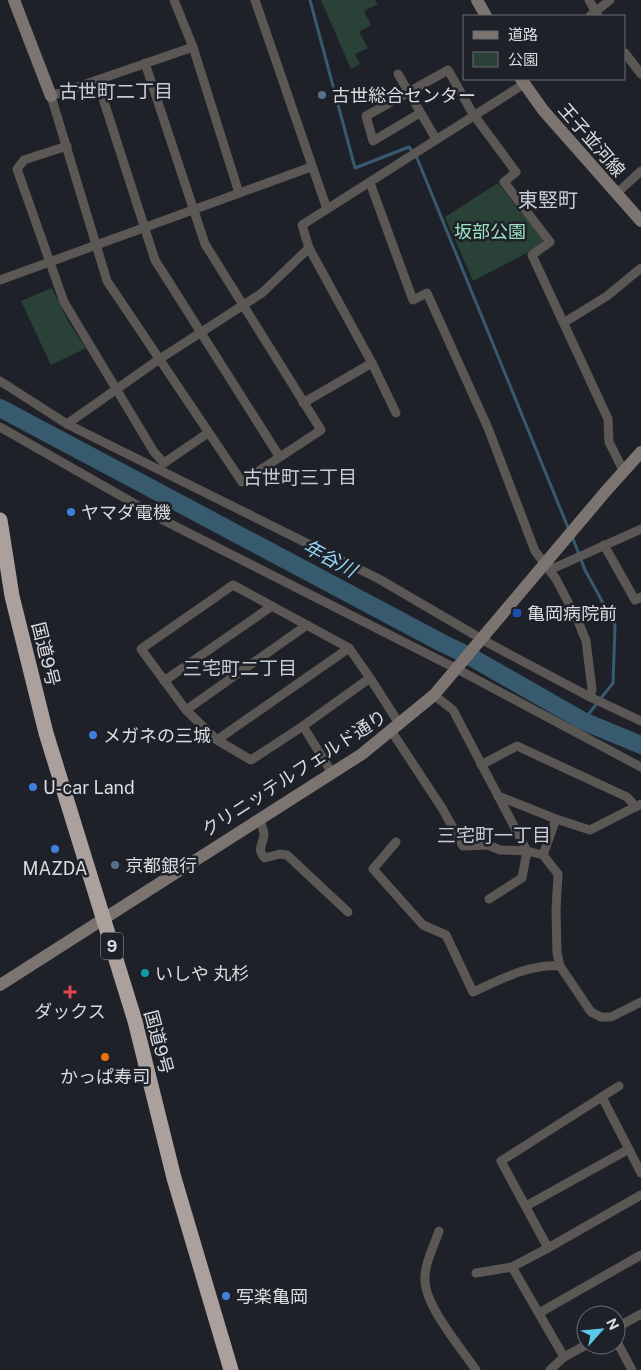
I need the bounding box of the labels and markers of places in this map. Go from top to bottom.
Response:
place label: 古世総合センター [332,85,476,106]
marker: 古世総合センター [316,89,328,101]
place label: ヤマダ電機 [81,502,171,523]
marker: ヤマダ電機 [65,506,77,518]
place label: 亀岡病院前 [527,603,617,624]
marker: 亀岡病院前 [511,607,523,619]
place label: メガネの三城 [103,725,211,746]
marker: メガネの三城 [87,729,99,741]
place label: U-car Land [43,777,135,798]
marker: U-car Land [27,781,39,793]
marker: MAZDA [49,843,61,855]
place label: 京都銀行 [125,855,197,876]
place label: MAZDA [22,858,88,879]
marker: 京都銀行 [109,859,121,871]
place label: いしや 丸杉 [155,963,249,984]
marker: いしや 丸杉 [139,967,151,979]
marker: ダックス [64,986,76,998]
place label: ダックス [34,1001,106,1022]
marker: かっぱ寿司 [99,1051,111,1063]
place label: かっぱ寿司 [60,1066,150,1087]
place label: 写楽亀岡 [236,1286,308,1307]
marker: 写楽亀岡 [220,1290,232,1302]

